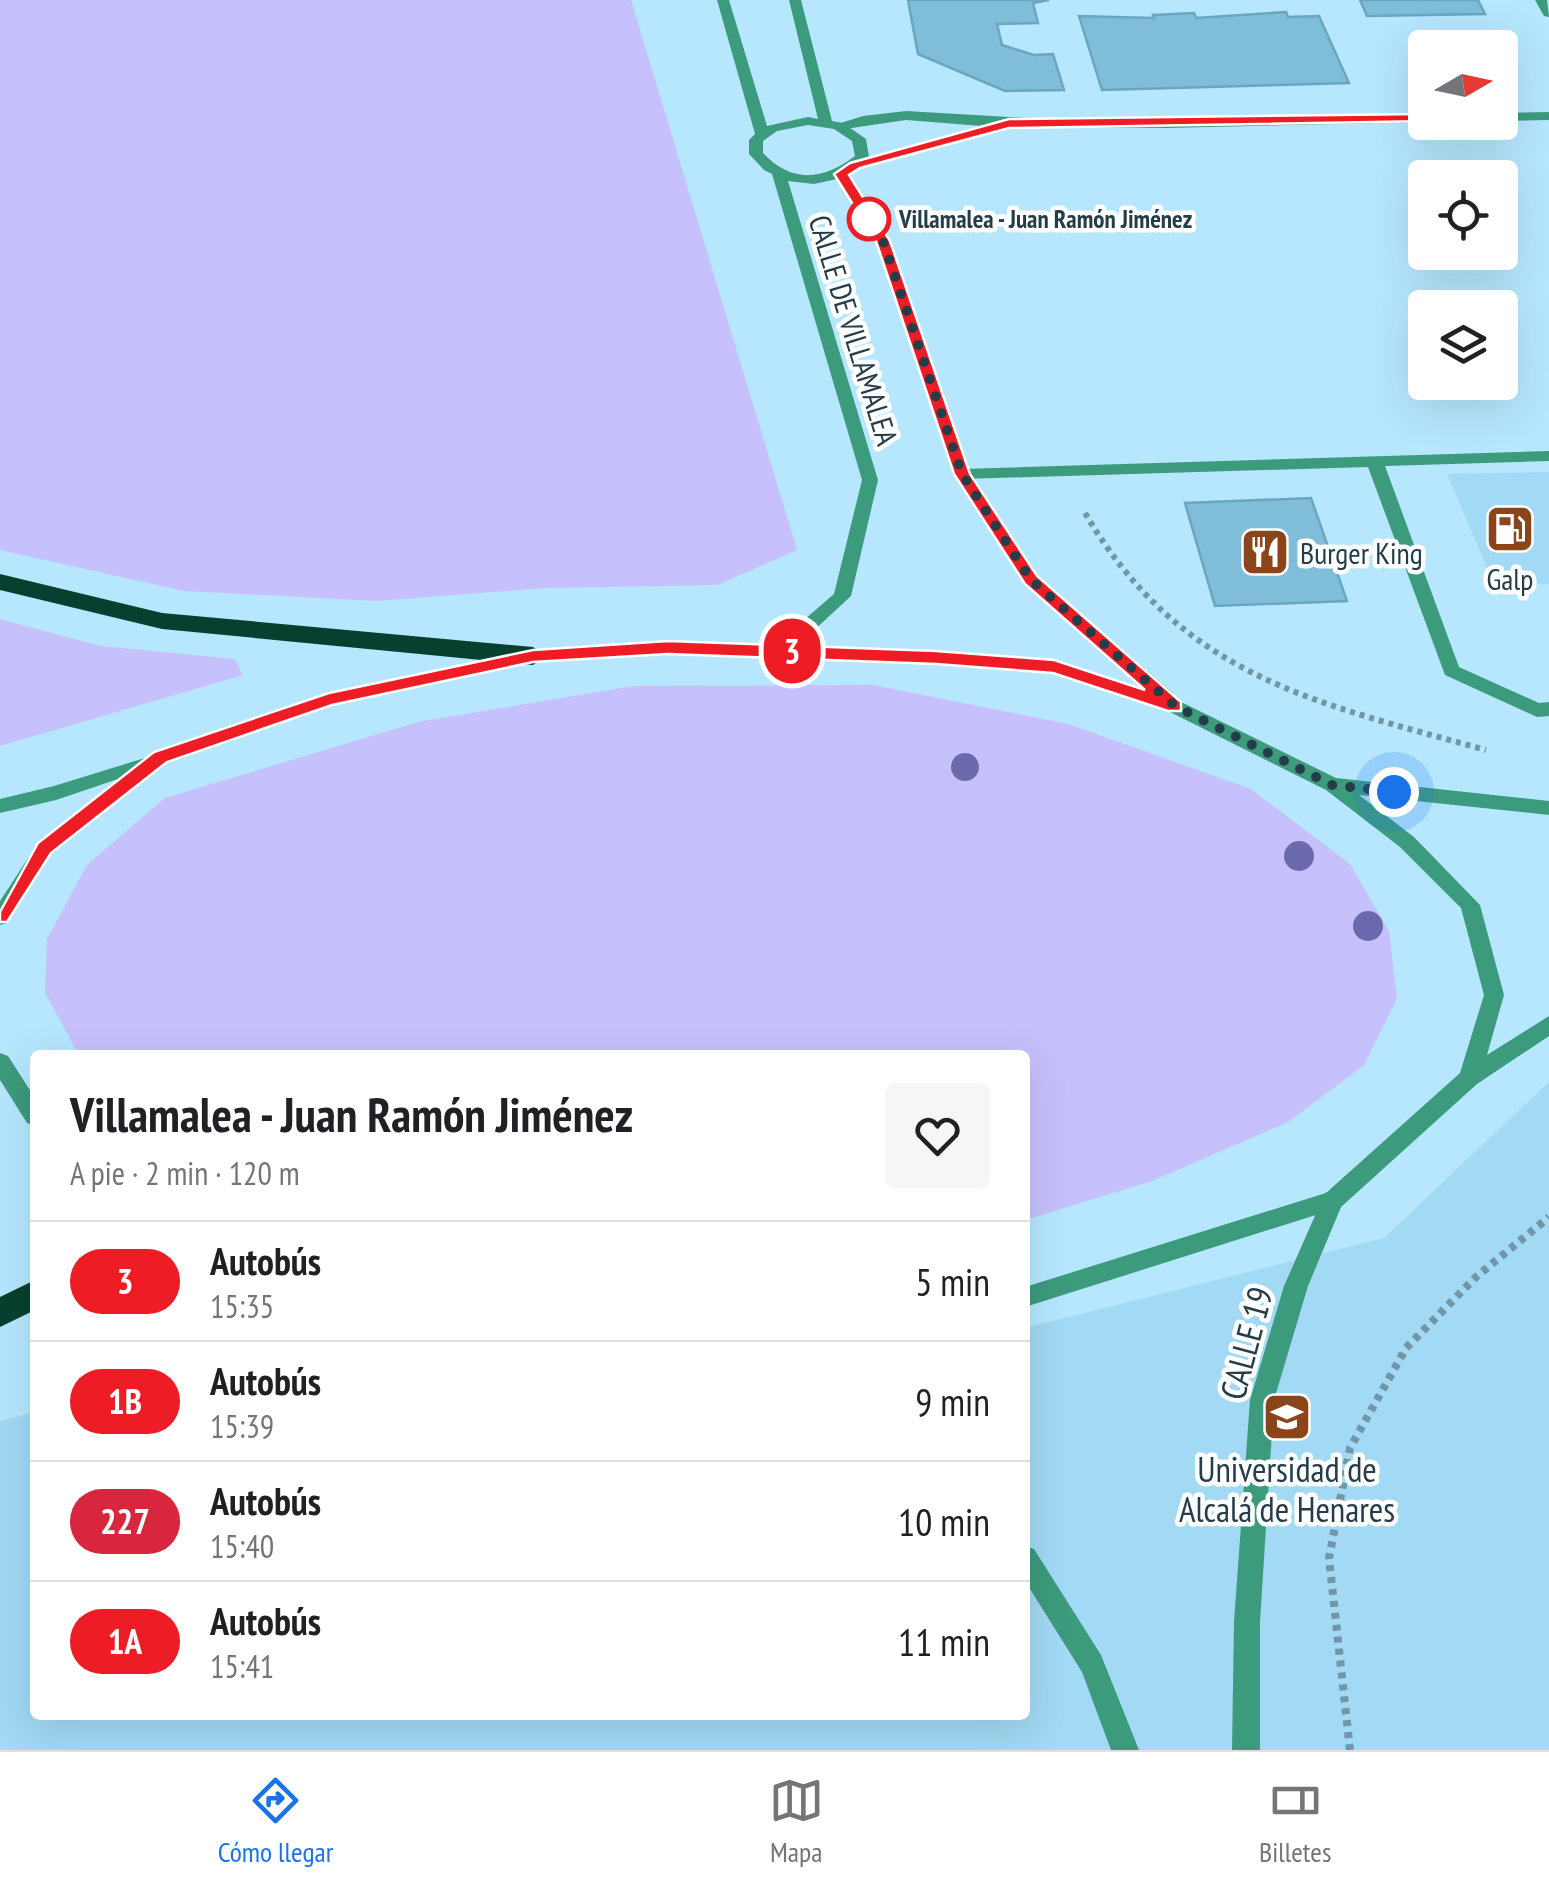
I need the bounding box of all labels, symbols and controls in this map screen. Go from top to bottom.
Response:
north arrow [1408,30,1518,140]
map controls [1408,30,1518,400]
button: locate [1408,160,1518,270]
marker: Villamalea - Juan Ramón Jiménez [848,198,890,240]
place label: Villamalea - Juan Ramón Jiménez [898,203,1192,235]
street label: CALLE DE VILLAMALEA [800,210,908,451]
button: layers [1408,290,1518,400]
fuel station icon: Galp [1484,503,1536,555]
restaurant icon: Burger King [1239,526,1291,578]
place label: Burger King [1300,533,1423,572]
place label: Galp [1487,559,1533,598]
line badge: 3 [760,618,824,684]
text: 3 [784,628,800,674]
your location [1369,767,1419,817]
text: Villamalea - Juan Ramón Jiménez [70,1083,633,1145]
button: heart [885,1083,990,1188]
text: A pie · 2 min · 120 m [70,1152,300,1194]
text: Autobús [210,1236,321,1285]
text: 5 min [915,1257,990,1306]
text: 3 [117,1258,133,1304]
street label: CALLE 19 [1209,1282,1283,1404]
text: 15:35 [210,1285,274,1327]
text: Autobús [210,1356,321,1405]
text: 9 min [915,1377,990,1426]
text: 1B [108,1378,142,1424]
school or university icon: Universidad de Alcalá de Henares [1261,1391,1313,1443]
text: 15:39 [210,1405,274,1447]
place label: Universidad de Alcalá de Henares [1179,1446,1395,1532]
text: Autobús [210,1476,321,1525]
text: 10 min [898,1497,990,1546]
text: 227 [100,1498,150,1544]
text: 15:40 [210,1525,274,1567]
text: Autobús [210,1596,321,1645]
text: 11 min [898,1617,990,1666]
text: 1A [108,1618,142,1664]
text: 15:41 [210,1645,274,1687]
tab: Cómo llegar [218,1773,333,1870]
tab: Mapa [769,1773,824,1870]
tab: Billetes [1259,1773,1331,1870]

